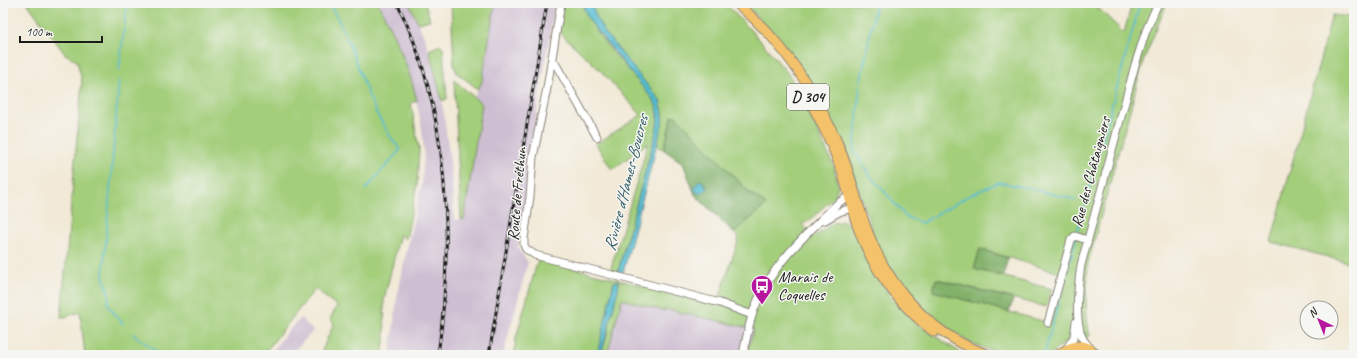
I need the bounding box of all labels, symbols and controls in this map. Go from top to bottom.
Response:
scale bar [20,18,102,44]
text: 100 m [26,24,53,40]
road number: D 304 [787,84,829,110]
water label: Rivière d'Hames-Boucres [599,110,654,253]
street label: Rue des Châtaigniers [1067,113,1116,229]
street label: Route de Fréthun [503,146,531,242]
place label: Marais de Coquelles [778,267,834,305]
bus stop icon: Marais de Coquelles [749,273,775,306]
north arrow [1299,300,1339,340]
text: N [1305,304,1321,320]

